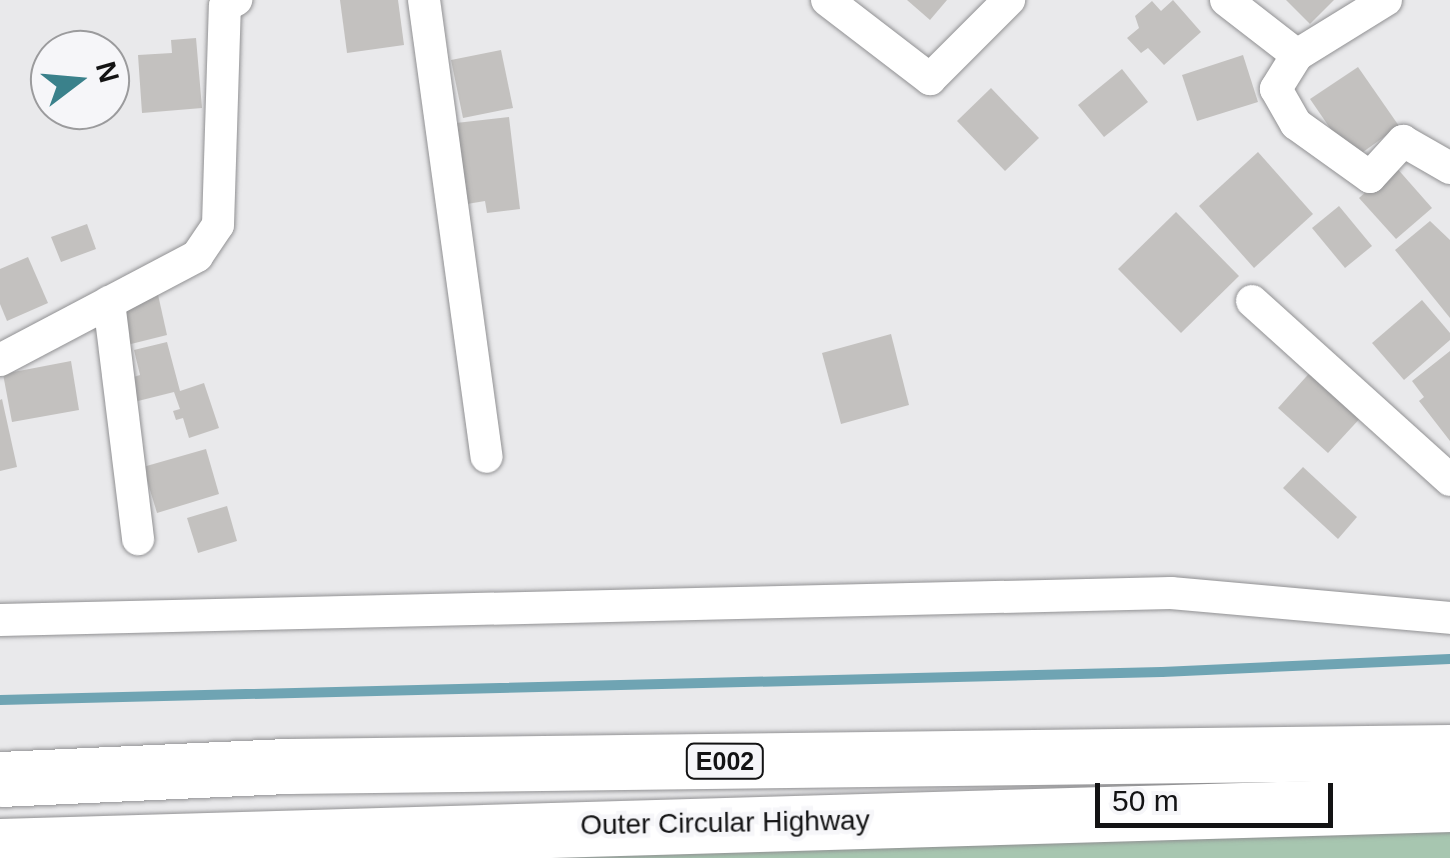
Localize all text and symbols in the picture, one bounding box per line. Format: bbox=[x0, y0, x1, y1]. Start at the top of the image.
north arrow bbox=[30, 30, 130, 130]
text: N bbox=[90, 58, 125, 86]
road number: E002 bbox=[685, 741, 765, 781]
scale bar bbox=[1100, 763, 1338, 825]
text: 50 m bbox=[1112, 784, 1179, 817]
street label: Outer Circular Highway bbox=[580, 804, 870, 842]

